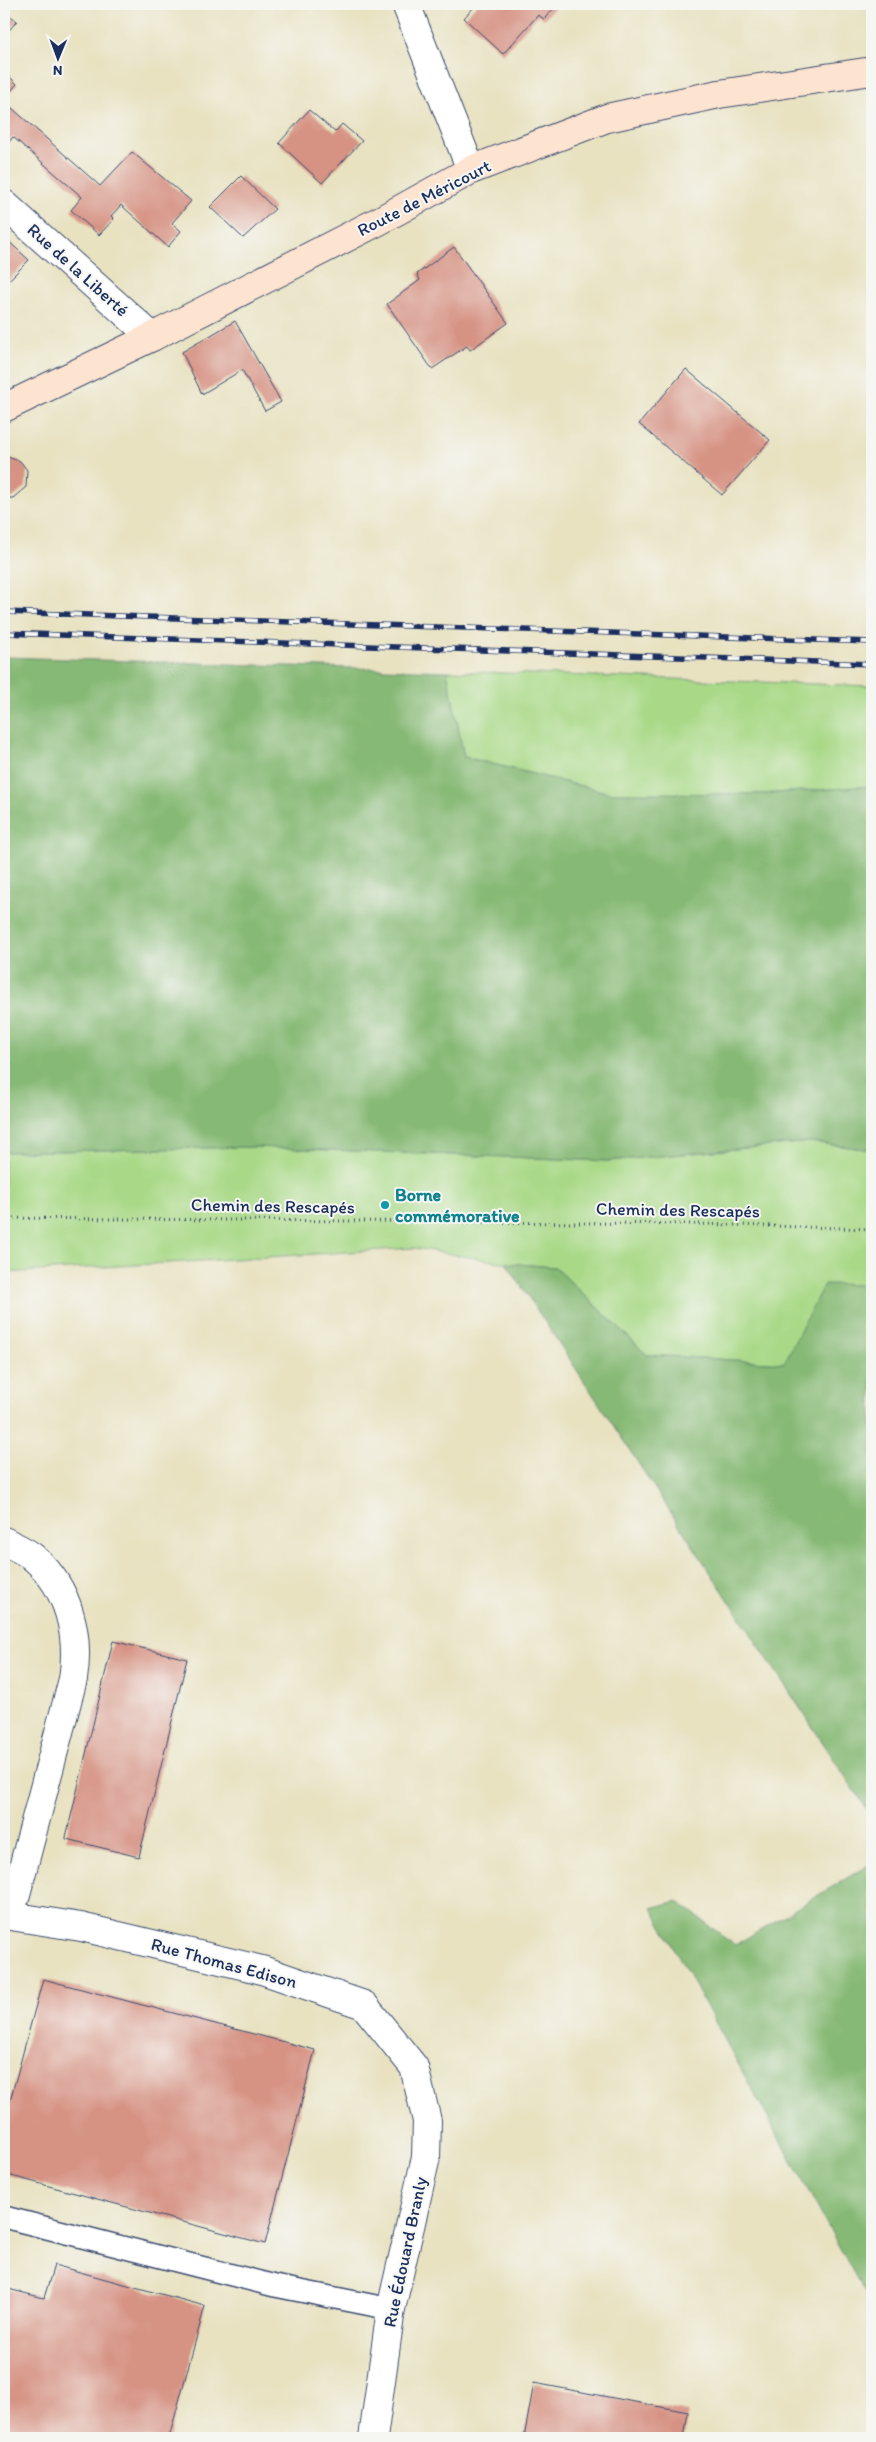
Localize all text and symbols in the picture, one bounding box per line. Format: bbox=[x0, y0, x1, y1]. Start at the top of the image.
north arrow bbox=[32, 32, 82, 82]
text: N bbox=[53, 62, 63, 79]
street label: Route de Méricourt bbox=[353, 155, 495, 241]
street label: Rue de la Liberté bbox=[23, 219, 133, 321]
place label: Borne commémorative bbox=[395, 1184, 520, 1227]
street label: Chemin des Rescapés bbox=[191, 1194, 355, 1218]
street label: Chemin des Rescapés bbox=[596, 1198, 760, 1222]
marker: Borne commémorative bbox=[379, 1199, 391, 1211]
street label: Rue Thomas Edison bbox=[149, 1933, 299, 1993]
street label: Rue Édouard Branly bbox=[378, 2174, 432, 2329]

